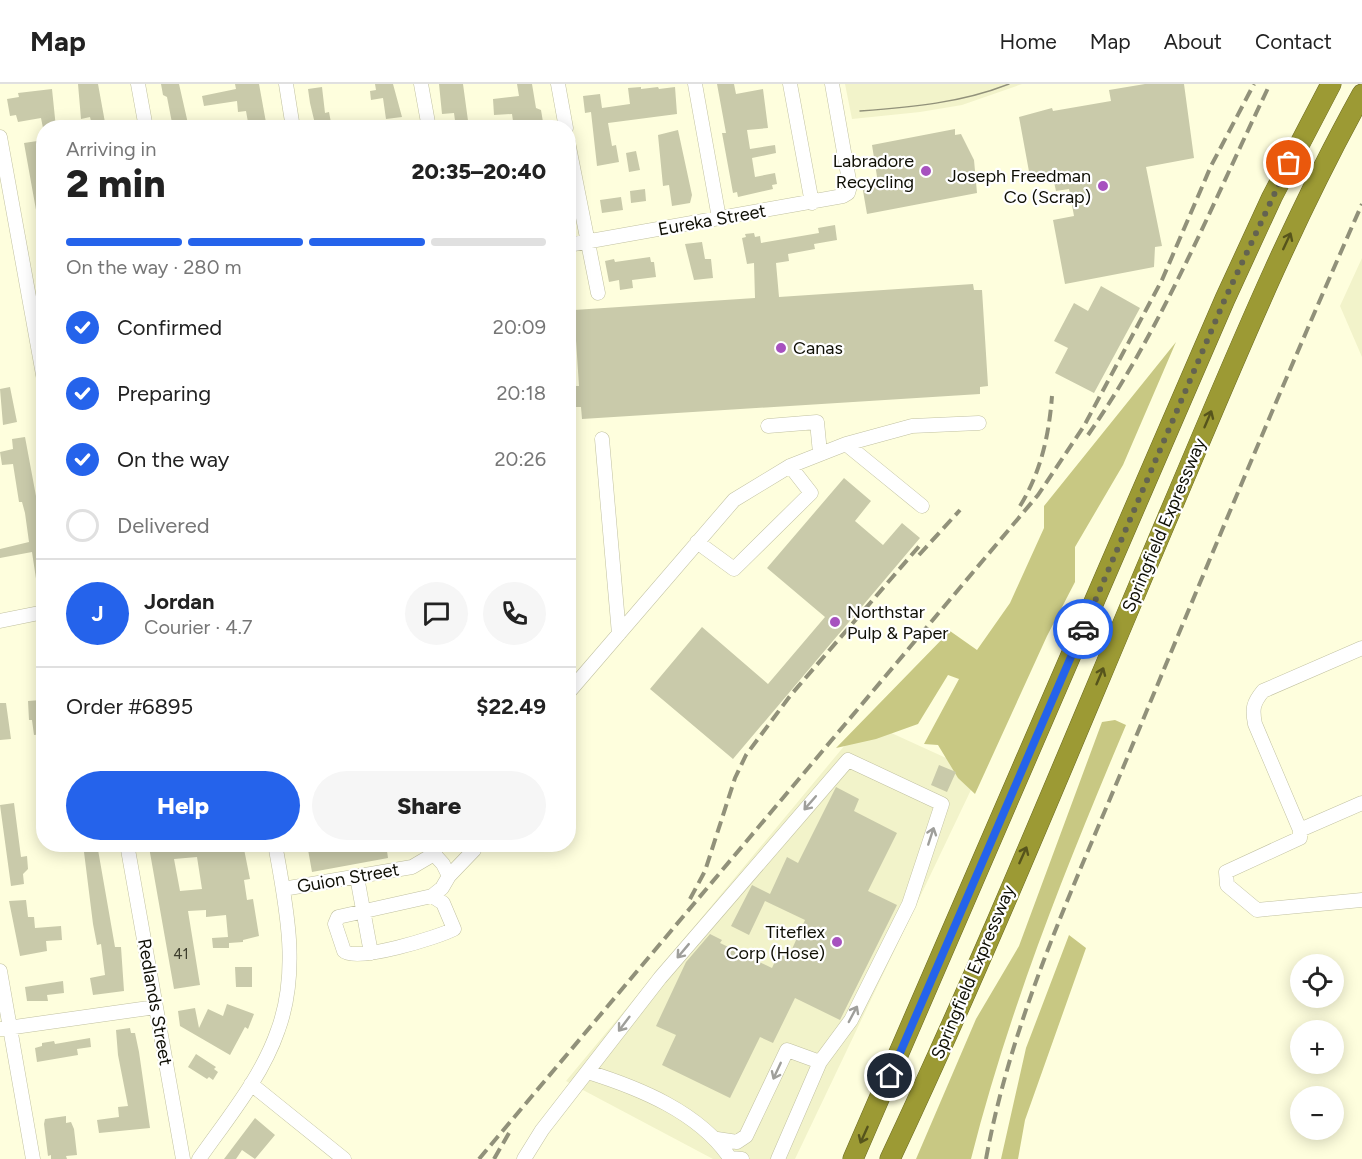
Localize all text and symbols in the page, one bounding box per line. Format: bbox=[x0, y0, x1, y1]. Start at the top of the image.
text: Map bbox=[30, 24, 86, 58]
text: Home bbox=[1000, 29, 1057, 54]
text: Map bbox=[1090, 29, 1131, 54]
text: About bbox=[1164, 29, 1222, 54]
text: Contact bbox=[1255, 29, 1332, 54]
text: Arriving in bbox=[66, 137, 156, 161]
pin bbox=[1263, 137, 1314, 188]
icon: bag bbox=[1272, 146, 1305, 179]
place label: Labradore Recycling bbox=[833, 150, 914, 193]
text: 20:35–20:40 bbox=[411, 158, 546, 185]
text: 2 min bbox=[66, 160, 166, 207]
marker: Labradore Recycling bbox=[919, 164, 933, 178]
place label: Joseph Freedman Co (Scrap) bbox=[948, 165, 1091, 208]
marker: Joseph Freedman Co (Scrap) bbox=[1096, 179, 1110, 193]
street label: Eureka Street bbox=[656, 200, 768, 240]
one-way arrow bbox=[1282, 232, 1293, 250]
text: On the way · 280 m bbox=[66, 255, 241, 279]
icon: check bbox=[66, 311, 99, 344]
text: Confirmed bbox=[117, 314, 222, 341]
text: 20:09 bbox=[493, 315, 546, 339]
place label: Canas bbox=[793, 337, 843, 359]
marker: Canas bbox=[774, 341, 788, 355]
icon: check bbox=[66, 377, 99, 410]
text: Preparing bbox=[117, 380, 211, 407]
text: 20:18 bbox=[496, 381, 546, 405]
one-way arrow bbox=[1203, 410, 1214, 429]
street label: Springfield Expressway bbox=[1117, 434, 1211, 615]
icon: check bbox=[66, 443, 99, 476]
text: On the way bbox=[117, 446, 229, 473]
text: 20:26 bbox=[494, 447, 546, 471]
text: Delivered bbox=[117, 512, 210, 539]
button: chat bbox=[405, 582, 468, 645]
button: phone bbox=[483, 582, 546, 645]
text: Jordan bbox=[144, 588, 215, 615]
courier bbox=[1053, 599, 1113, 659]
text: J bbox=[91, 600, 104, 627]
place label: Northstar Pulp & Paper bbox=[847, 601, 948, 644]
icon: car bbox=[1067, 613, 1100, 646]
text: Courier · 4.7 bbox=[144, 615, 253, 639]
marker: Northstar Pulp & Paper bbox=[828, 615, 842, 629]
one-way arrow bbox=[1095, 667, 1106, 685]
text: Order #6895 bbox=[66, 693, 193, 720]
text: $22.49 bbox=[476, 693, 546, 720]
button: Help bbox=[66, 771, 300, 840]
button: Share bbox=[312, 771, 546, 840]
one-way arrow bbox=[803, 795, 817, 810]
one-way arrow bbox=[926, 827, 937, 846]
one-way arrow bbox=[1018, 847, 1030, 865]
street label: Guion Street bbox=[295, 858, 401, 898]
street label: Springfield Expressway bbox=[926, 881, 1020, 1062]
place label: Titeflex Corp (Hose) bbox=[726, 921, 825, 964]
marker: Titeflex Corp (Hose) bbox=[830, 935, 844, 949]
street label: Redlands Street bbox=[133, 937, 177, 1067]
one-way arrow bbox=[676, 943, 690, 958]
house number: 41 bbox=[173, 945, 189, 963]
map controls bbox=[1290, 954, 1344, 1140]
button: locate bbox=[1290, 954, 1344, 1008]
one-way arrow bbox=[848, 1006, 859, 1024]
one-way arrow bbox=[618, 1016, 631, 1032]
button: + bbox=[1290, 1020, 1344, 1074]
pin bbox=[864, 1050, 915, 1101]
icon: home bbox=[873, 1059, 906, 1092]
one-way arrow bbox=[771, 1062, 783, 1080]
button: − bbox=[1290, 1086, 1344, 1140]
one-way arrow bbox=[858, 1126, 869, 1144]

